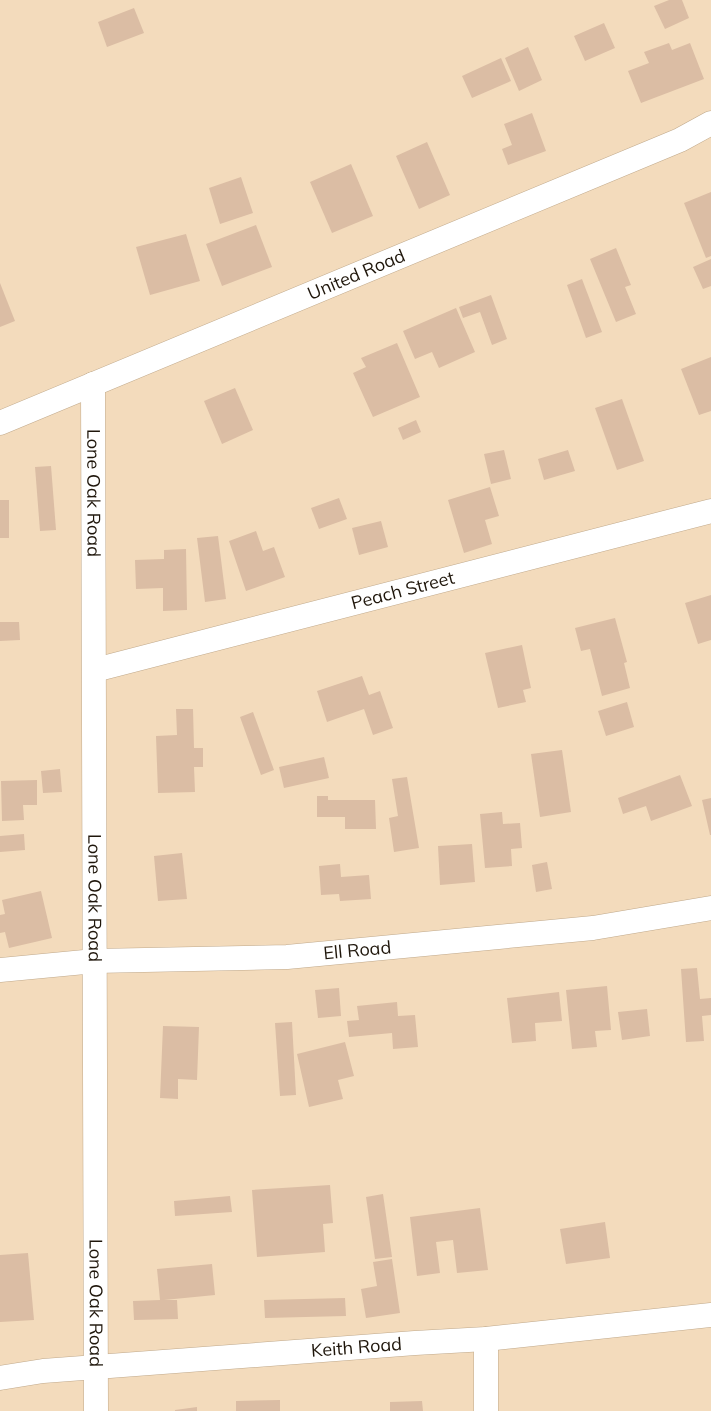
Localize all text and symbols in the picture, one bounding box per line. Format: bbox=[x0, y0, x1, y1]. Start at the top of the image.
street label: United Road bbox=[304, 244, 408, 305]
street label: Lone Oak Road bbox=[82, 429, 106, 557]
street label: Peach Street bbox=[349, 566, 457, 614]
street label: Lone Oak Road bbox=[83, 834, 107, 962]
street label: Ell Road bbox=[322, 935, 392, 965]
street label: Lone Oak Road bbox=[84, 1239, 108, 1367]
street label: Keith Road bbox=[310, 1332, 403, 1362]

